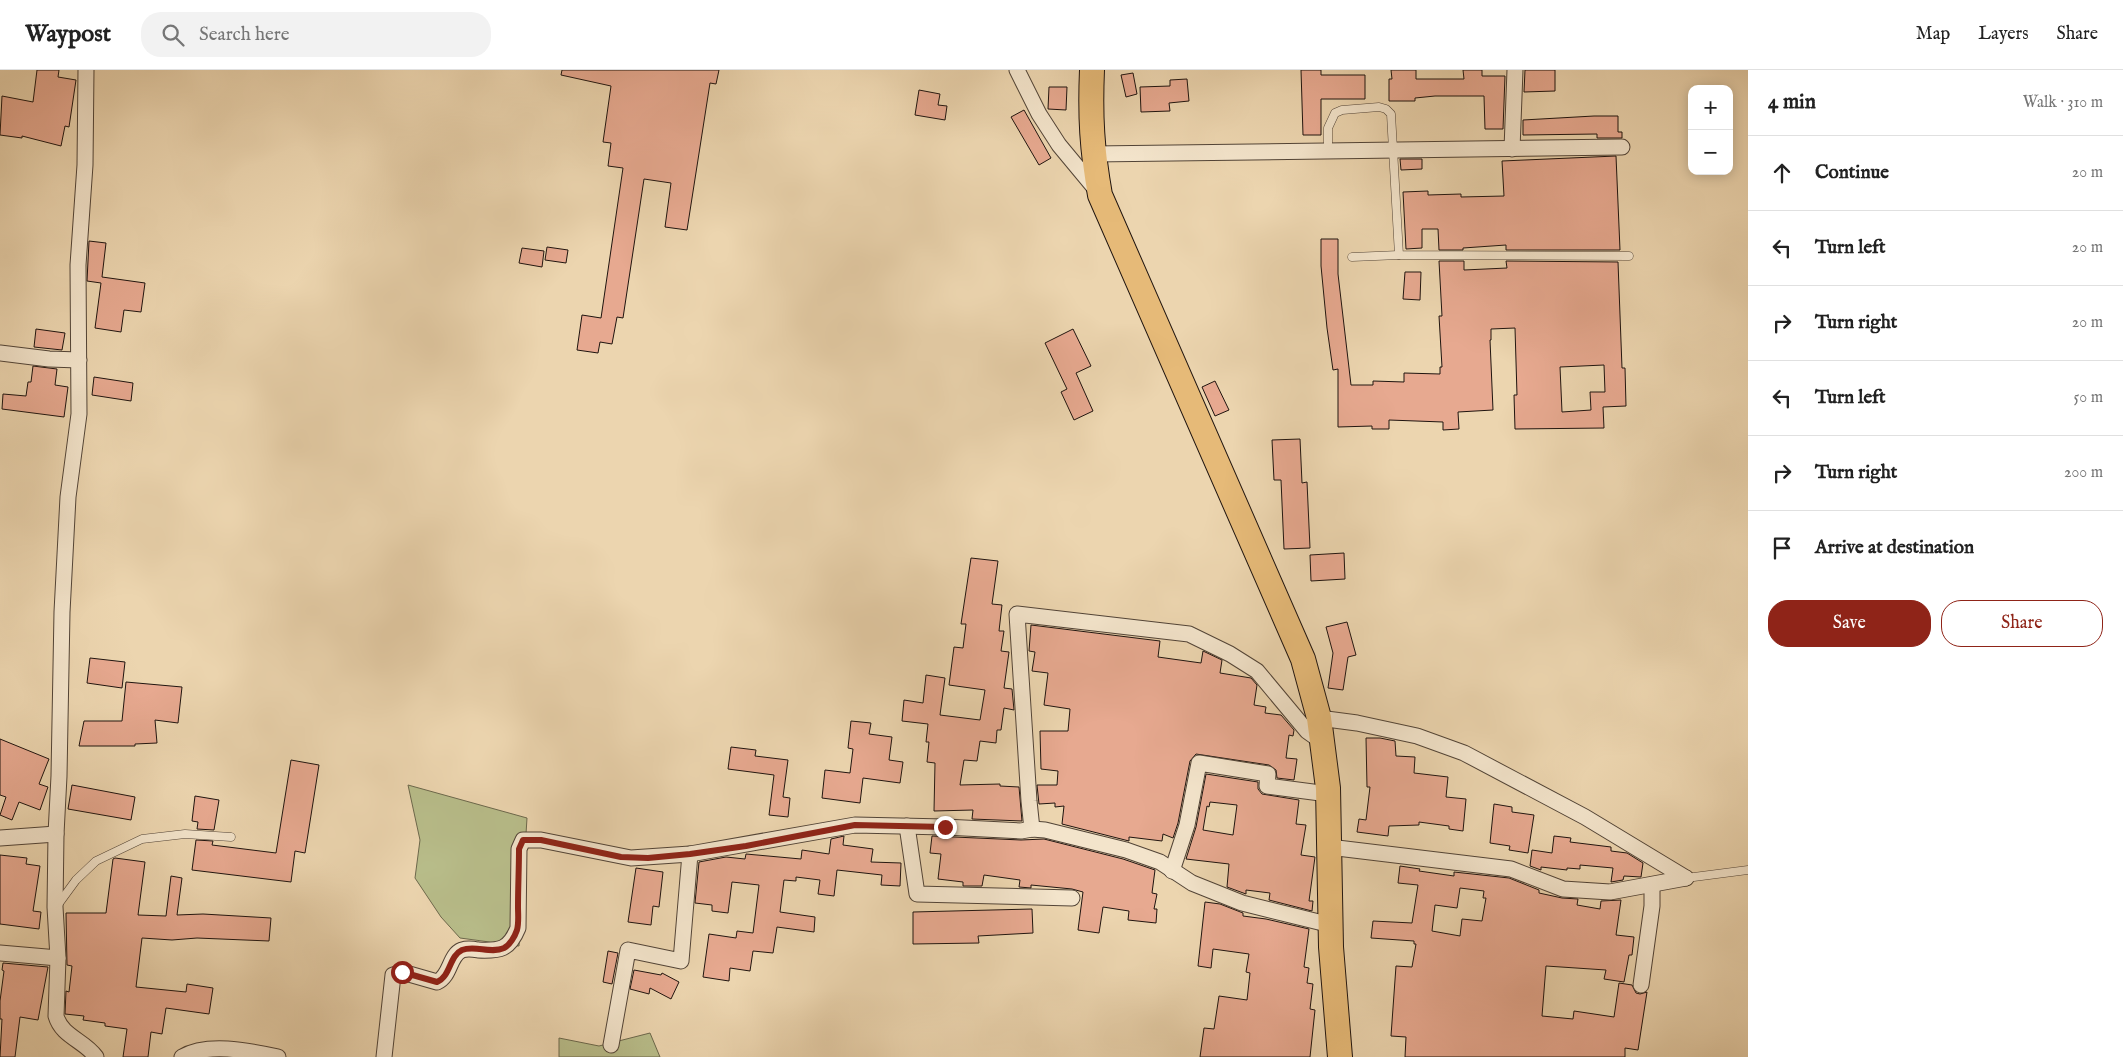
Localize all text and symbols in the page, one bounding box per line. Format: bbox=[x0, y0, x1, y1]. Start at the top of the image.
search box bbox=[141, 12, 491, 57]
text: Waypost bbox=[25, 19, 111, 50]
icon: search bbox=[159, 21, 187, 49]
text: Search here bbox=[199, 23, 290, 47]
text: Map bbox=[1916, 23, 1950, 46]
text: Layers bbox=[1978, 23, 2029, 46]
text: Share bbox=[2057, 23, 2098, 46]
map controls bbox=[1688, 85, 1733, 175]
button: + bbox=[1688, 85, 1733, 130]
text: 4 min bbox=[1768, 89, 1816, 116]
text: Walk · 310 m bbox=[2023, 93, 2103, 113]
button: − bbox=[1688, 130, 1733, 175]
icon: ahead bbox=[1768, 159, 1796, 187]
text: Continue bbox=[1815, 161, 1889, 185]
text: 20 m bbox=[2072, 163, 2103, 183]
icon: left bbox=[1768, 234, 1796, 262]
text: Turn left bbox=[1815, 236, 1886, 260]
text: 20 m bbox=[2072, 238, 2103, 258]
icon: right bbox=[1768, 309, 1796, 337]
text: Turn right bbox=[1815, 311, 1897, 335]
text: 20 m bbox=[2072, 313, 2103, 333]
icon: left bbox=[1768, 384, 1796, 412]
text: Turn left bbox=[1815, 386, 1886, 410]
text: 50 m bbox=[2074, 388, 2103, 408]
icon: right bbox=[1768, 459, 1796, 487]
text: Turn right bbox=[1815, 461, 1897, 485]
text: 200 m bbox=[2064, 463, 2103, 483]
icon: arrive bbox=[1768, 534, 1796, 562]
text: Arrive at destination bbox=[1815, 536, 1974, 560]
button: Save bbox=[1768, 600, 1931, 647]
button: Share bbox=[1941, 600, 2103, 647]
route end bbox=[934, 816, 957, 839]
route start bbox=[391, 961, 414, 984]

